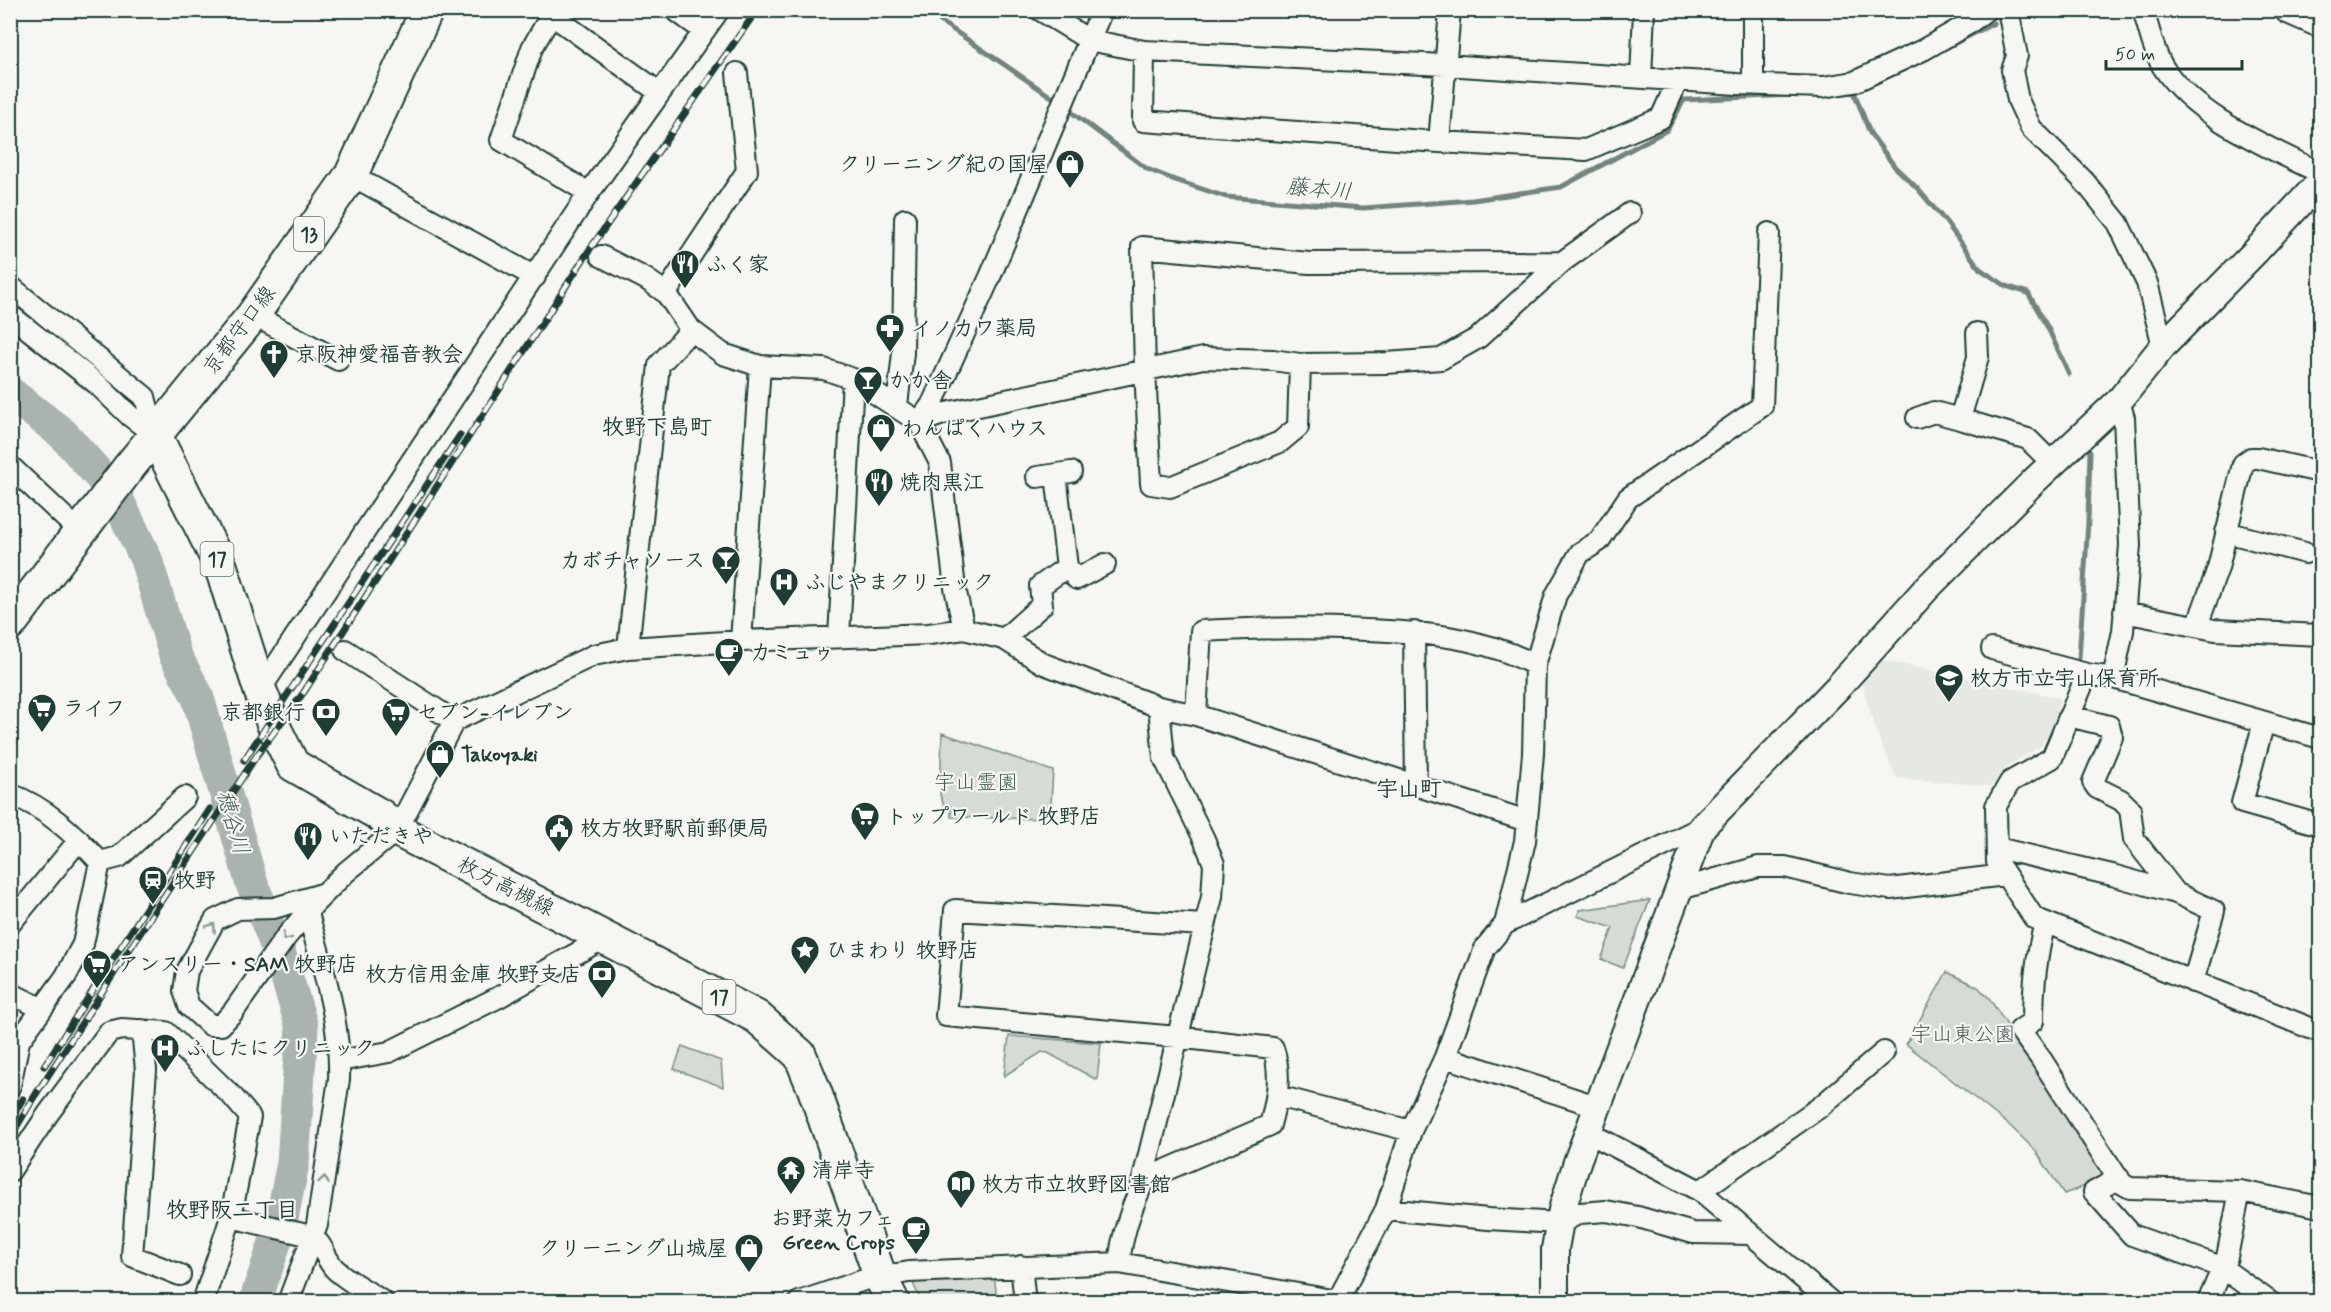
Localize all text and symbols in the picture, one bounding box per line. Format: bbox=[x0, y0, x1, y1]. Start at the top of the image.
scale bar bbox=[2106, 33, 2242, 71]
text: 50 m bbox=[2115, 43, 2155, 67]
shop icon: クリーニング紀の国屋 bbox=[1054, 148, 1086, 190]
place label: クリーニング紀の国屋 bbox=[839, 151, 1049, 179]
water label: 藤本川 bbox=[1285, 173, 1353, 207]
road number: 13 bbox=[294, 217, 324, 251]
restaurant icon: ふく家 bbox=[669, 248, 701, 290]
place label: ふく家 bbox=[706, 251, 769, 279]
street label: 京都守口線 bbox=[197, 280, 283, 381]
pharmacy icon: イノカワ薬局 bbox=[874, 312, 906, 354]
place label: イノカワ薬局 bbox=[911, 315, 1037, 343]
church icon: 京阪神愛福音教会 bbox=[258, 338, 290, 380]
place label: 京阪神愛福音教会 bbox=[295, 341, 463, 369]
bar icon: かか舎 bbox=[852, 364, 884, 406]
place label: かか舎 bbox=[889, 367, 952, 395]
shop icon: わんぱくハウス bbox=[865, 412, 897, 454]
district label: 牧野下島町 bbox=[602, 414, 712, 442]
place label: わんぱくハウス bbox=[902, 415, 1048, 443]
restaurant icon: 焼肉黒江 bbox=[863, 466, 895, 508]
place label: 焼肉黒江 bbox=[900, 469, 984, 497]
road number: 17 bbox=[200, 542, 234, 576]
bar icon: カボチャソース bbox=[710, 544, 742, 586]
place label: カボチャソース bbox=[560, 547, 705, 575]
hospital icon: ふじやまクリニック bbox=[768, 566, 800, 608]
place label: ふじやまクリニック bbox=[805, 569, 994, 597]
cafe icon: カミュゥ bbox=[713, 636, 745, 678]
place label: カミュゥ bbox=[750, 639, 834, 667]
school or university icon: 枚方市立宇山保育所 bbox=[1933, 662, 1965, 704]
place label: 枚方市立宇山保育所 bbox=[1970, 665, 2159, 693]
supermarket icon: ライフ bbox=[26, 692, 58, 734]
place label: ライフ bbox=[63, 695, 126, 723]
bank icon: 京都銀行 bbox=[310, 696, 342, 738]
supermarket icon: セブン-イレブン bbox=[380, 696, 412, 738]
place label: 京都銀行 bbox=[221, 699, 305, 727]
place label: セブン-イレブン bbox=[417, 699, 573, 727]
shop icon: Takoyaki bbox=[424, 738, 456, 780]
place label: Takoyaki bbox=[461, 741, 538, 769]
park label: 宇山霊園 bbox=[934, 769, 1018, 797]
district label: 宇山町 bbox=[1376, 776, 1442, 804]
water label: 穂谷川 bbox=[210, 787, 255, 858]
supermarket icon: トップワールド 牧野店 bbox=[849, 800, 881, 842]
place label: トップワールド 牧野店 bbox=[886, 803, 1101, 831]
public building icon: 枚方牧野駅前郵便局 bbox=[543, 812, 575, 854]
place label: 枚方牧野駅前郵便局 bbox=[580, 815, 769, 843]
restaurant icon: いただきや bbox=[292, 820, 324, 862]
place label: いただきや bbox=[329, 823, 434, 851]
street label: 枚方高槻線 bbox=[452, 851, 559, 923]
station icon: 牧野 bbox=[137, 864, 169, 906]
place label: 牧野 bbox=[174, 867, 216, 895]
one-way arrow bbox=[205, 922, 216, 933]
one-way arrow bbox=[283, 931, 294, 942]
place icon: ひまわり 牧野店 bbox=[789, 934, 821, 976]
place label: ひまわり 牧野店 bbox=[826, 937, 979, 965]
supermarket icon: アンスリー・SAM 牧野店 bbox=[81, 948, 113, 990]
place label: アンスリー・SAM 牧野店 bbox=[118, 951, 358, 979]
bank icon: 枚方信用金庫 牧野支店 bbox=[586, 958, 618, 1000]
place label: 枚方信用金庫 牧野支店 bbox=[365, 961, 581, 989]
road number: 17 bbox=[702, 980, 736, 1014]
park label: 宇山東公園 bbox=[1911, 1021, 2016, 1049]
hospital icon: ふしたにクリニック bbox=[149, 1032, 181, 1074]
place label: ふしたにクリニック bbox=[186, 1035, 375, 1063]
temple icon: 清岸寺 bbox=[775, 1154, 807, 1196]
place label: 清岸寺 bbox=[812, 1157, 875, 1185]
library icon: 枚方市立牧野図書館 bbox=[945, 1168, 977, 1210]
place label: 枚方市立牧野図書館 bbox=[982, 1171, 1171, 1199]
one-way arrow bbox=[318, 1175, 330, 1184]
district label: 牧野阪二丁目 bbox=[166, 1197, 298, 1225]
place label: お野菜カフェ Green Crops bbox=[771, 1205, 896, 1257]
cafe icon: お野菜カフェ Green Crops bbox=[900, 1214, 932, 1256]
shop icon: クリーニング山城屋 bbox=[733, 1232, 765, 1274]
place label: クリーニング山城屋 bbox=[539, 1235, 728, 1263]

